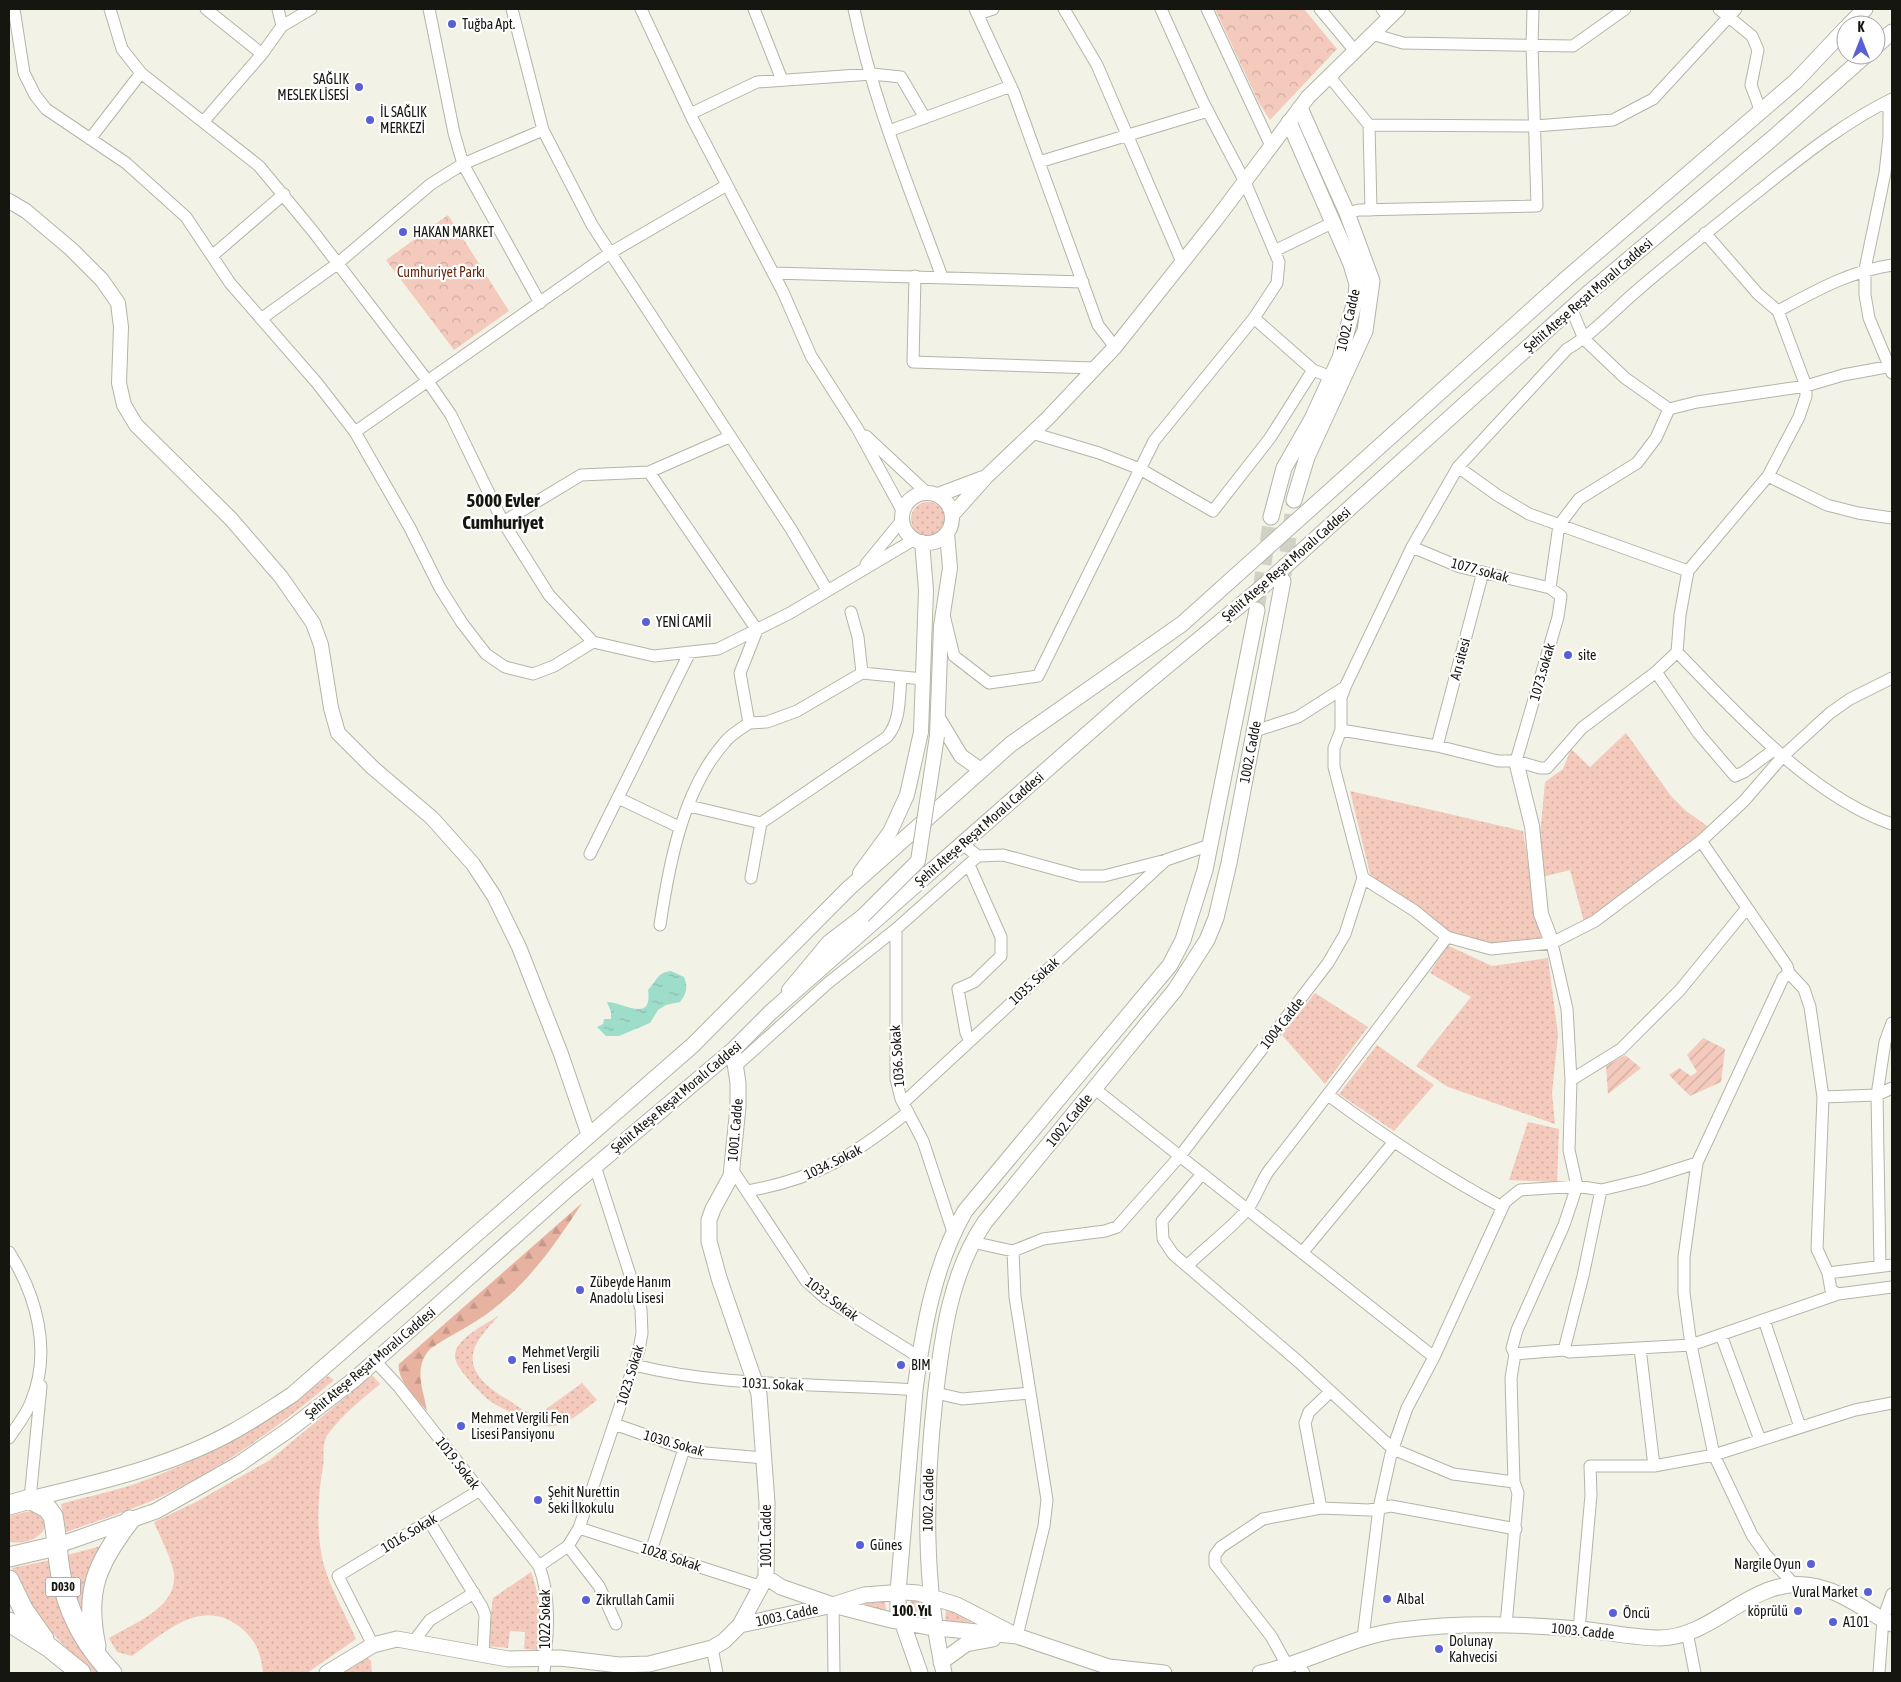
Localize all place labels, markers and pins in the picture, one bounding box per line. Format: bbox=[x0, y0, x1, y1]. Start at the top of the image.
place label: Tuğba Apt. bbox=[462, 16, 515, 32]
marker: Tuğba Apt. bbox=[446, 18, 458, 30]
place label: SAĞLIK MESLEK LİSESİ bbox=[277, 70, 349, 103]
marker: SAĞLIK MESLEK LİSESİ bbox=[353, 81, 365, 93]
place label: İL SAĞLIK MERKEZİ bbox=[380, 103, 427, 136]
marker: İL SAĞLIK MERKEZİ bbox=[364, 114, 376, 126]
place label: HAKAN MARKET bbox=[413, 224, 494, 240]
marker: HAKAN MARKET bbox=[397, 226, 409, 238]
place label: YENİ CAMİİ bbox=[656, 614, 712, 630]
marker: YENİ CAMİİ bbox=[640, 616, 652, 628]
place label: site bbox=[1578, 647, 1596, 663]
marker: site bbox=[1562, 649, 1574, 661]
place label: Zübeyde Hanım Anadolu Lisesi bbox=[590, 1274, 671, 1306]
marker: Zübeyde Hanım Anadolu Lisesi bbox=[574, 1284, 586, 1296]
place label: Mehmet Vergili Fen Lisesi bbox=[522, 1344, 600, 1376]
marker: Mehmet Vergili Fen Lisesi bbox=[506, 1354, 518, 1366]
place label: BIM bbox=[911, 1357, 931, 1373]
marker: BIM bbox=[895, 1359, 907, 1371]
place label: Mehmet Vergili Fen Lisesi Pansiyonu bbox=[471, 1410, 569, 1442]
marker: Mehmet Vergili Fen Lisesi Pansiyonu bbox=[455, 1420, 467, 1432]
place label: Şehit Nurettin Seki İlkokulu bbox=[548, 1484, 620, 1516]
marker: Şehit Nurettin Seki İlkokulu bbox=[532, 1494, 544, 1506]
place label: Günes bbox=[870, 1537, 902, 1553]
marker: Günes bbox=[854, 1539, 866, 1551]
place label: Nargile Oyun bbox=[1734, 1556, 1801, 1572]
marker: Nargile Oyun bbox=[1805, 1558, 1817, 1570]
place label: Vural Market bbox=[1792, 1584, 1858, 1600]
marker: Vural Market bbox=[1862, 1586, 1874, 1598]
place label: Albal bbox=[1397, 1591, 1425, 1607]
place label: Zikrullah Camii bbox=[596, 1592, 675, 1608]
marker: Albal bbox=[1381, 1593, 1393, 1605]
marker: Zikrullah Camii bbox=[580, 1594, 592, 1606]
place label: köprülü bbox=[1748, 1603, 1788, 1619]
place label: Öncü bbox=[1623, 1605, 1650, 1621]
marker: köprülü bbox=[1792, 1605, 1804, 1617]
marker: Öncü bbox=[1607, 1607, 1619, 1619]
place label: A101 bbox=[1843, 1614, 1870, 1630]
marker: A101 bbox=[1827, 1616, 1839, 1628]
place label: Dolunay Kahvecisi bbox=[1449, 1633, 1497, 1665]
marker: Dolunay Kahvecisi bbox=[1433, 1643, 1445, 1655]

